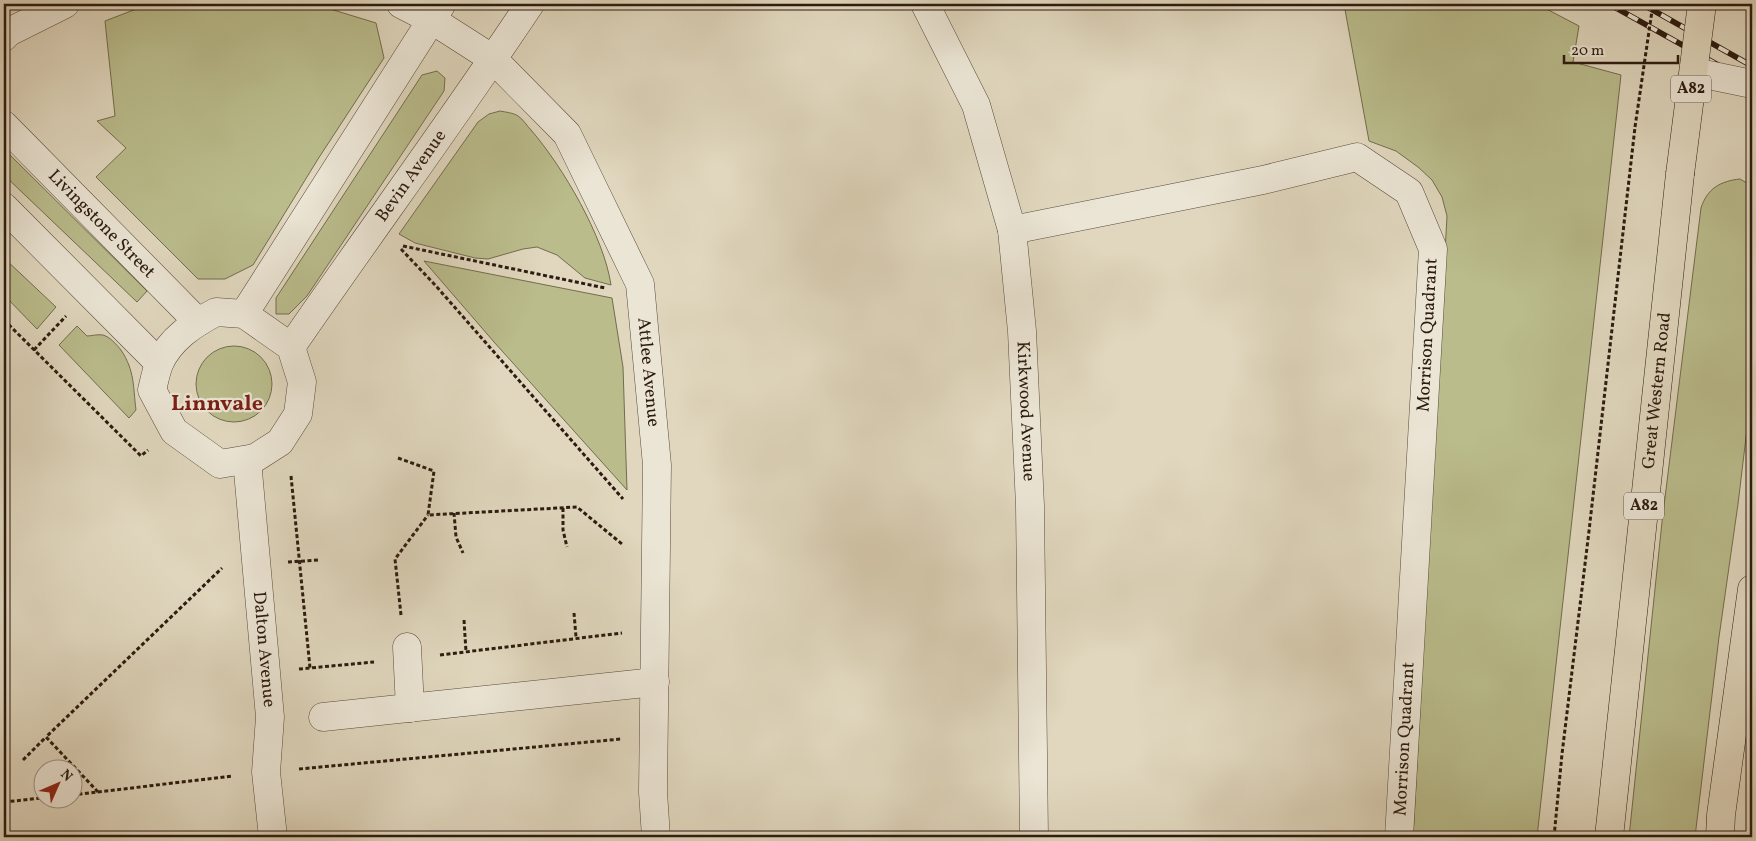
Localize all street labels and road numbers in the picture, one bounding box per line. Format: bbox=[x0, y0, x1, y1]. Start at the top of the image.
road number: A82 bbox=[1671, 76, 1711, 102]
street label: Bevin Avenue bbox=[370, 125, 452, 227]
street label: Livingstone Street bbox=[42, 164, 161, 284]
street label: Morrison Quadrant bbox=[1411, 257, 1445, 413]
street label: Great Western Road bbox=[1636, 311, 1678, 470]
street label: Attlee Avenue bbox=[631, 316, 666, 428]
street label: Kirkwood Avenue bbox=[1010, 340, 1041, 482]
road number: A82 bbox=[1624, 492, 1664, 520]
street label: Dalton Avenue bbox=[246, 590, 282, 708]
street label: Morrison Quadrant bbox=[1388, 661, 1422, 817]

